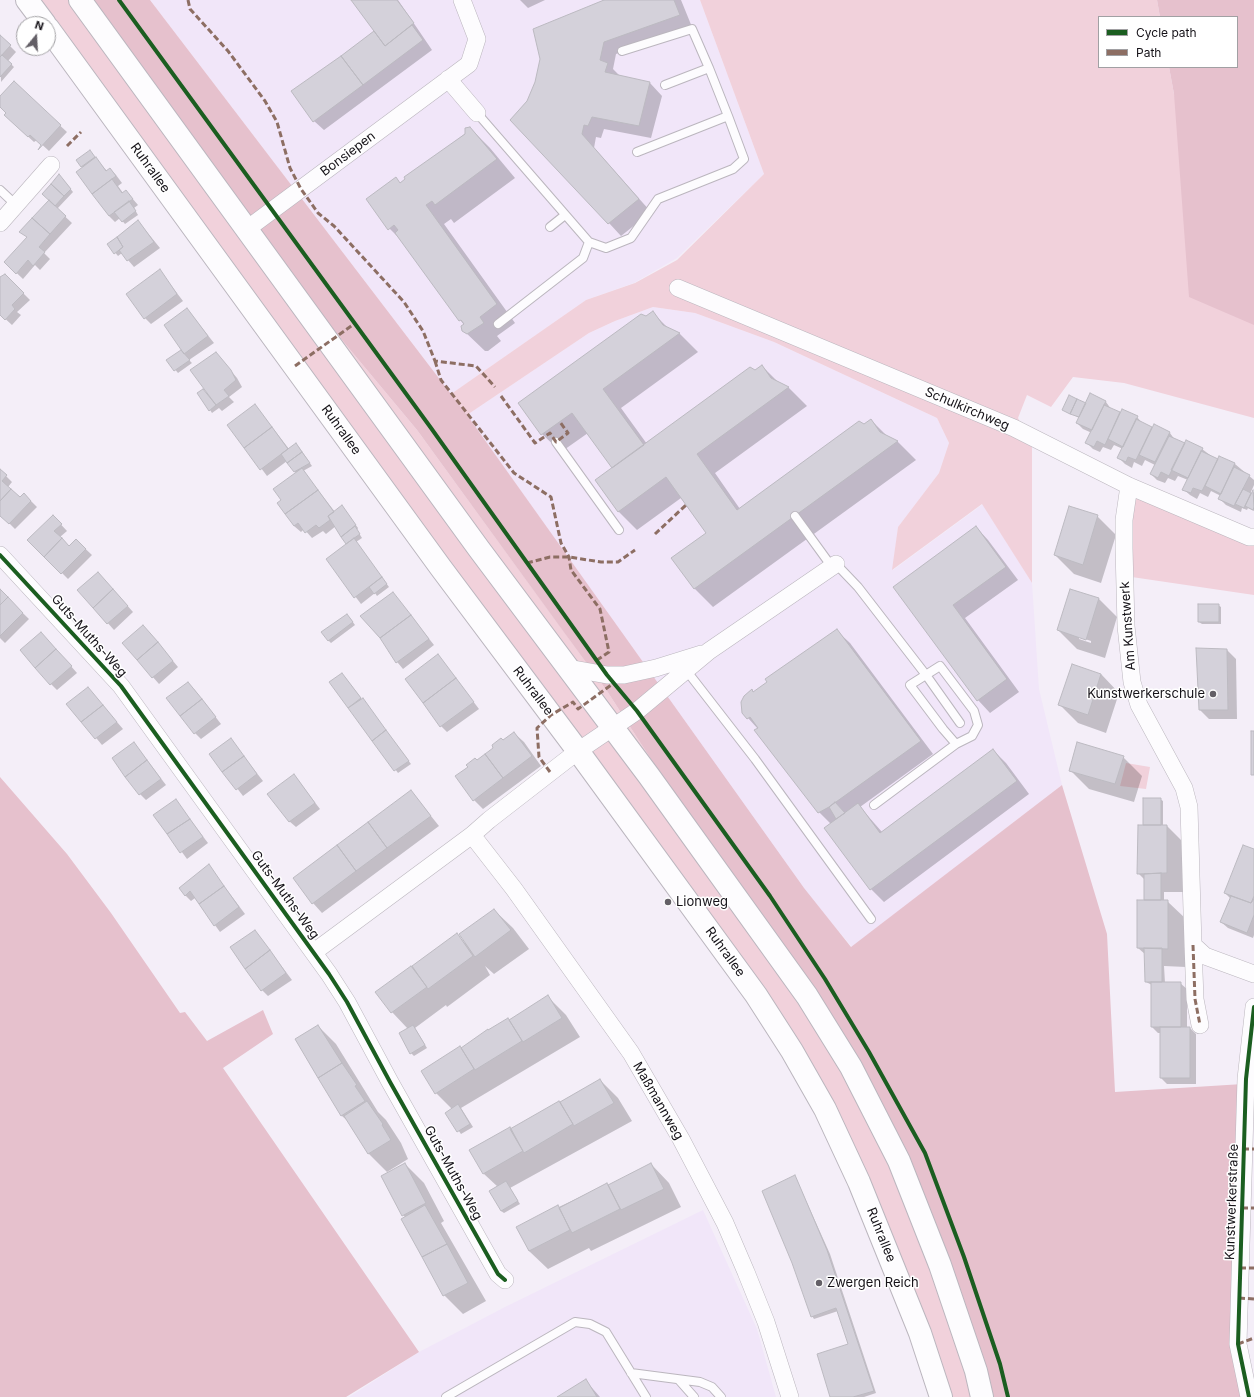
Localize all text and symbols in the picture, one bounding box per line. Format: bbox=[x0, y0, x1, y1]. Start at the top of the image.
north arrow bbox=[16, 16, 56, 56]
legend bbox=[1098, 16, 1238, 68]
text: N bbox=[33, 18, 46, 33]
text: Cycle path bbox=[1136, 25, 1197, 40]
text: Path bbox=[1136, 45, 1161, 60]
street label: Bonsiepen bbox=[317, 128, 379, 180]
street label: Ruhrallee bbox=[127, 140, 173, 196]
street label: Schulkirchweg bbox=[922, 384, 1012, 434]
street label: Ruhrallee bbox=[318, 402, 364, 458]
street label: Am Kunstwerk bbox=[1117, 581, 1139, 671]
street label: Guts-Muths-Weg bbox=[48, 592, 130, 680]
street label: Ruhrallee bbox=[510, 663, 556, 719]
place label: Kunstwerkerschule bbox=[1087, 686, 1205, 702]
marker: Kunstwerkerschule bbox=[1208, 689, 1218, 699]
street label: Guts-Muths-Weg bbox=[248, 848, 322, 942]
place label: Lionweg bbox=[676, 894, 728, 910]
marker: Lionweg bbox=[663, 897, 673, 907]
street label: Ruhrallee bbox=[702, 924, 748, 980]
street label: Maßmannweg bbox=[629, 1059, 687, 1143]
street label: Guts-Muths-Weg bbox=[421, 1123, 485, 1223]
street label: Kunstwerkerstraße bbox=[1222, 1144, 1242, 1260]
street label: Ruhrallee bbox=[863, 1205, 899, 1265]
place label: Zwergen Reich bbox=[827, 1275, 919, 1291]
marker: Zwergen Reich bbox=[814, 1278, 824, 1288]

